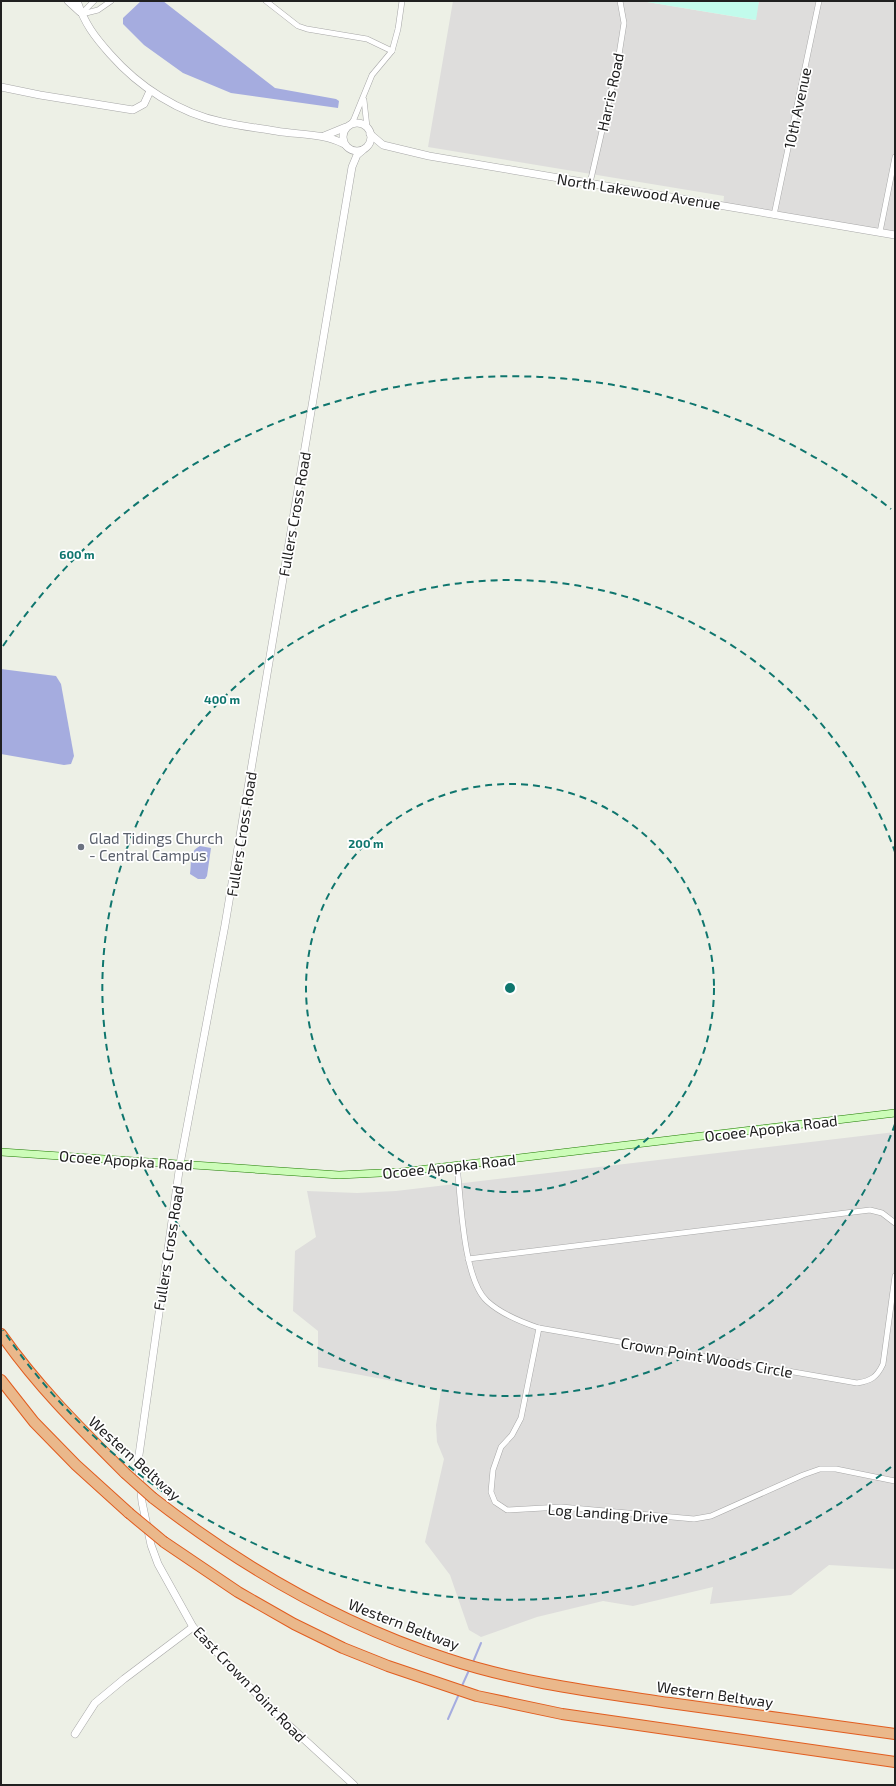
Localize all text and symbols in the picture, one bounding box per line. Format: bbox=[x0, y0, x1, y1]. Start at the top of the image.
street label: Harris Road bbox=[593, 51, 627, 133]
street label: 10th Avenue bbox=[780, 66, 814, 150]
street label: North Lakewood Avenue bbox=[556, 169, 722, 213]
street label: Fullers Cross Road bbox=[274, 450, 314, 578]
text: 600 m bbox=[59, 547, 95, 561]
text: 400 m bbox=[204, 692, 240, 706]
street label: Fullers Cross Road bbox=[222, 770, 260, 898]
place label: Glad Tidings Church - Central Campus bbox=[89, 829, 223, 864]
text: 200 m bbox=[348, 836, 384, 850]
marker: Glad Tidings Church - Central Campus bbox=[76, 842, 86, 852]
centre of rings bbox=[503, 981, 517, 995]
street label: Ocoee Apopka Road bbox=[703, 1111, 839, 1145]
street label: Ocoee Apopka Road bbox=[59, 1146, 193, 1174]
street label: Ocoee Apopka Road bbox=[381, 1150, 517, 1182]
street label: Fullers Cross Road bbox=[149, 1184, 187, 1312]
street label: Crown Point Woods Circle bbox=[620, 1333, 794, 1381]
street label: Western Beltway bbox=[85, 1412, 185, 1504]
street label: Log Landing Drive bbox=[547, 1500, 669, 1526]
street label: Western Beltway bbox=[346, 1595, 462, 1653]
street label: East Crown Point Road bbox=[190, 1622, 310, 1746]
street label: Western Beltway bbox=[656, 1677, 774, 1711]

